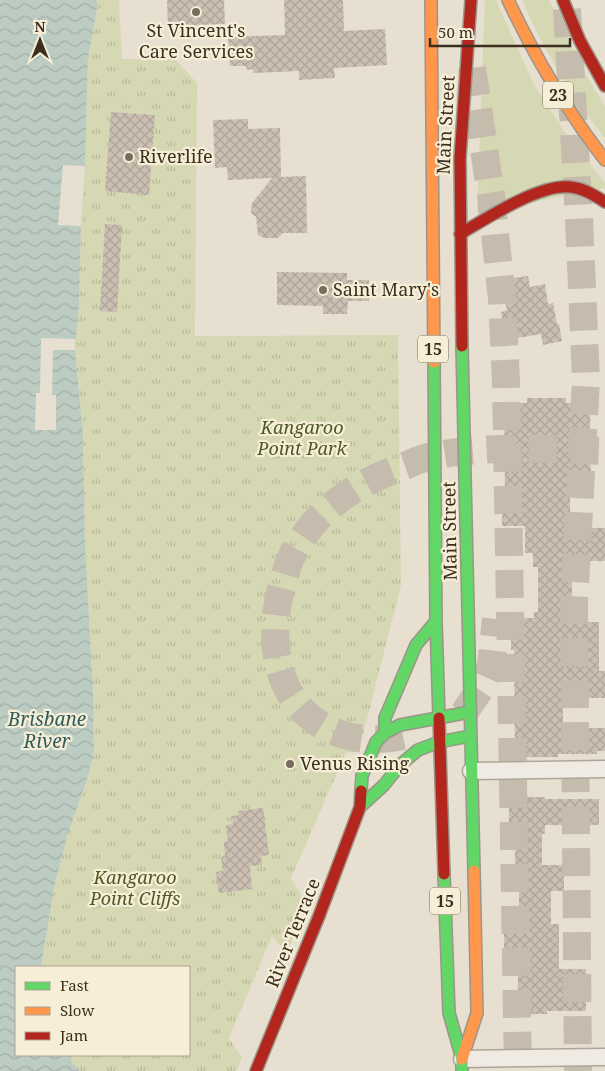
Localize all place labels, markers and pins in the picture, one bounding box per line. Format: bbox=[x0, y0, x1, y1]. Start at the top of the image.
marker: St Vincent's Care Services bbox=[190, 6, 202, 18]
place label: St Vincent's Care Services bbox=[139, 18, 253, 63]
place label: Riverlife bbox=[139, 144, 213, 168]
marker: Riverlife bbox=[123, 151, 135, 163]
place label: Saint Mary's bbox=[333, 277, 439, 301]
marker: Saint Mary's bbox=[317, 284, 329, 296]
place label: Venus Rising bbox=[300, 751, 410, 775]
marker: Venus Rising bbox=[284, 758, 296, 770]

